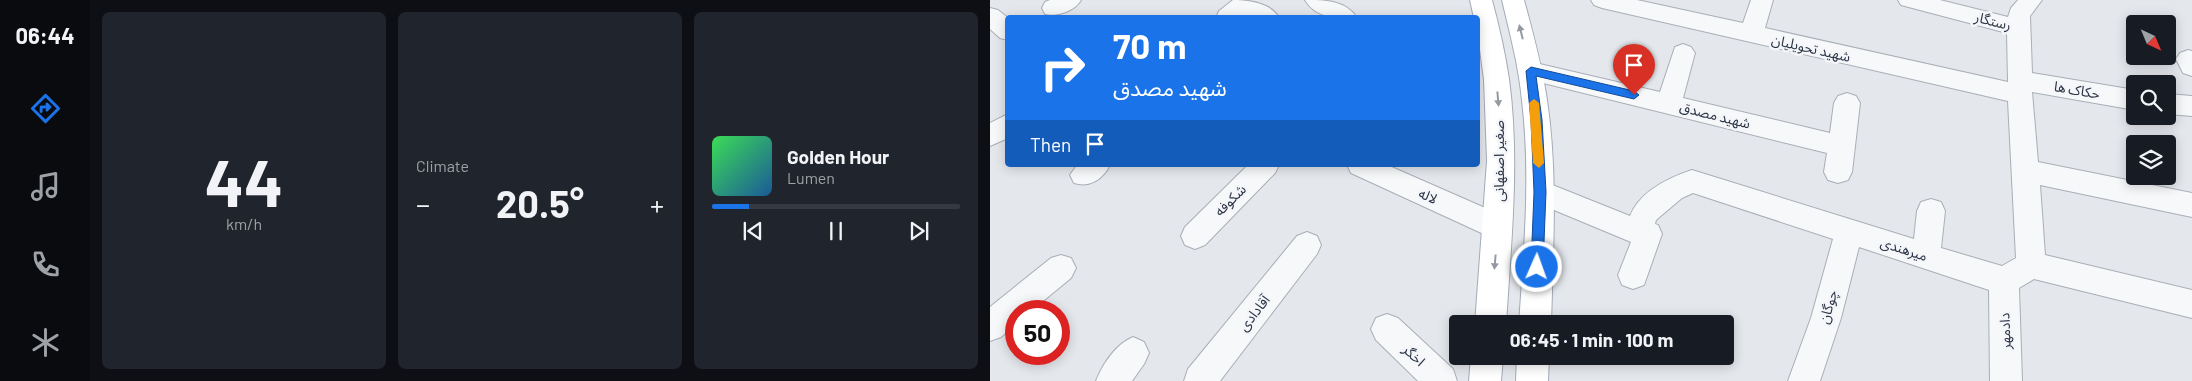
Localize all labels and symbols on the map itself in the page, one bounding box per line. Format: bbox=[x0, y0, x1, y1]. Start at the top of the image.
street label: رستگار bbox=[1972, 8, 2013, 34]
north arrow bbox=[2126, 15, 2176, 65]
one-way arrow bbox=[1517, 24, 1525, 39]
street label: شهید تحویلیان bbox=[1770, 30, 1852, 66]
pin bbox=[1613, 44, 1655, 95]
street label: حکاک ها bbox=[2053, 77, 2102, 102]
one-way arrow bbox=[1495, 92, 1503, 108]
street label: شهید مصدق bbox=[1678, 98, 1752, 133]
street label: صغیر اصفهانی bbox=[1490, 120, 1508, 202]
street label: شکوفه bbox=[1210, 180, 1250, 220]
street label: لاله bbox=[1416, 184, 1440, 207]
street label: میرهندی bbox=[1878, 233, 1930, 265]
position arrow bbox=[1510, 240, 1562, 292]
one-way arrow bbox=[1491, 254, 1499, 270]
street label: چوگان bbox=[1815, 288, 1842, 326]
street label: آقادادی bbox=[1234, 291, 1274, 335]
speed limit sign: 50 bbox=[1005, 300, 1070, 365]
street label: دادمهر bbox=[1995, 312, 2015, 351]
street label: اخگر bbox=[1398, 339, 1429, 370]

